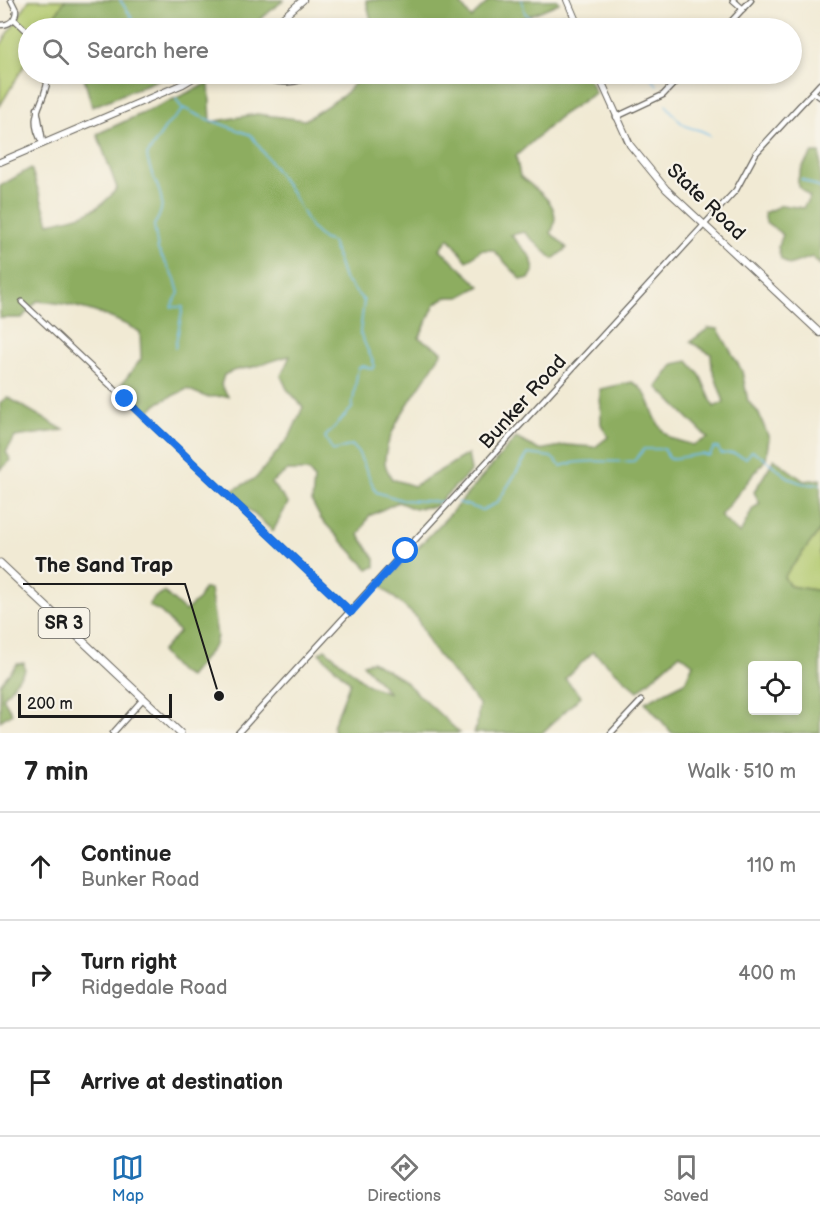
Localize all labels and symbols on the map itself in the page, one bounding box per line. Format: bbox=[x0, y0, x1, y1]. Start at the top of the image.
street label: State Road bbox=[662, 159, 750, 245]
street label: Bunker Road bbox=[474, 350, 572, 454]
route end bbox=[111, 385, 137, 411]
route start bbox=[392, 537, 418, 563]
callout: The Sand Trap bbox=[23, 545, 185, 584]
text: The Sand Trap bbox=[35, 553, 173, 578]
road number: SR 3 bbox=[38, 608, 90, 638]
scale bar bbox=[18, 691, 172, 718]

